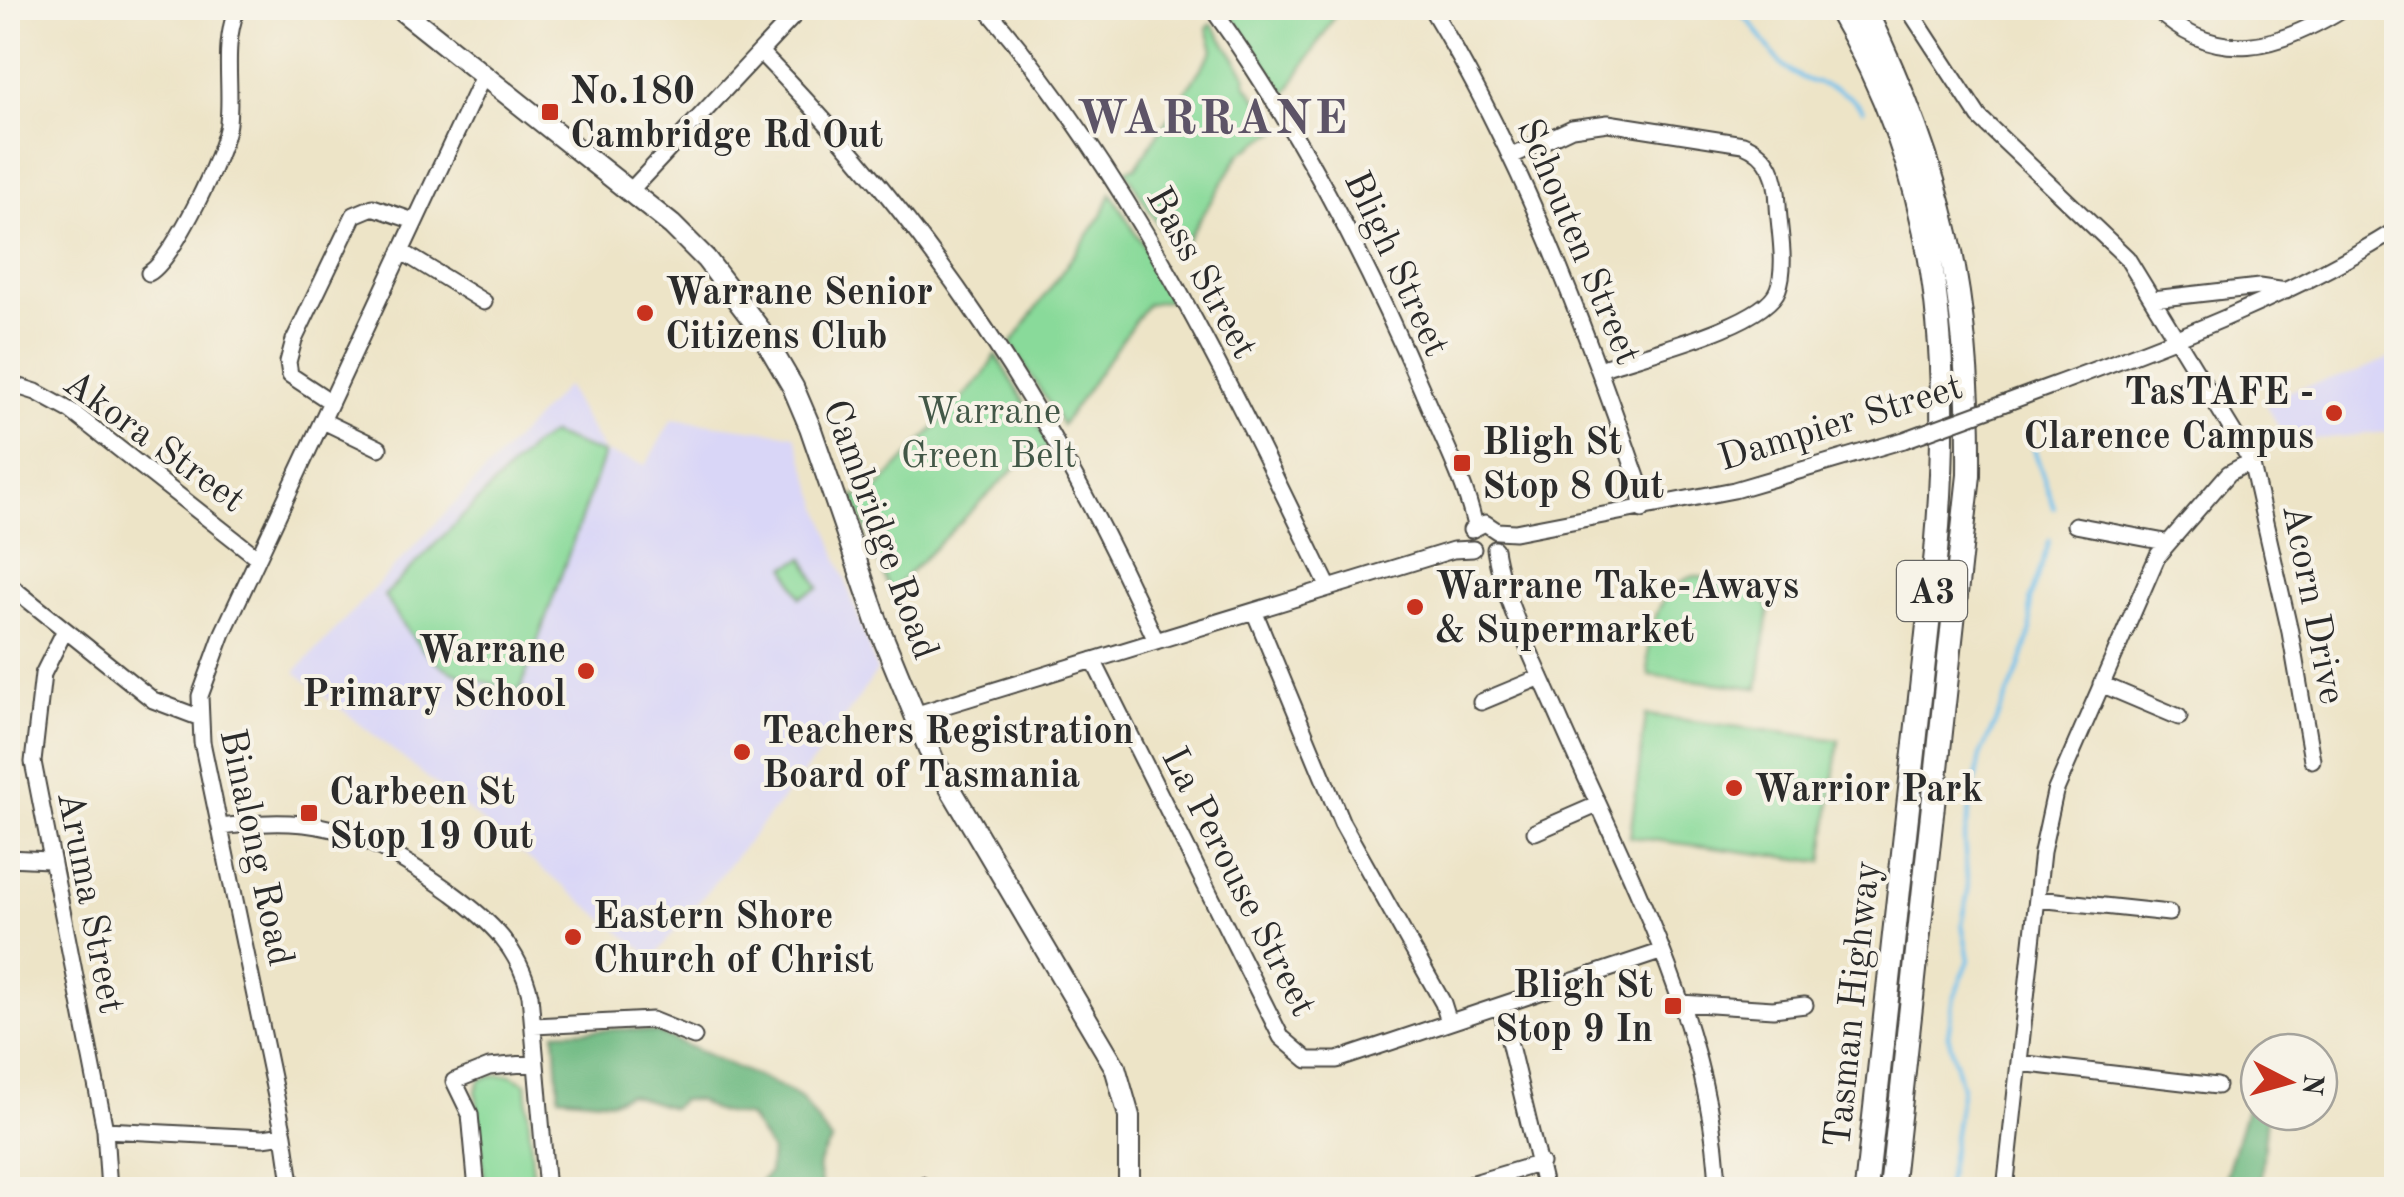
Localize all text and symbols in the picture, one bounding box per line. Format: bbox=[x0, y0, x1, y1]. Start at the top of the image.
place label: No.180 Cambridge Rd Out bbox=[570, 74, 883, 156]
district label: WARRANE bbox=[1076, 96, 1350, 144]
marker: No.180 Cambridge Rd Out bbox=[539, 101, 561, 123]
street label: Schouten Street bbox=[1508, 114, 1646, 370]
street label: Bligh Street bbox=[1336, 166, 1455, 363]
street label: Bass Street bbox=[1138, 181, 1263, 365]
place label: Warrane Senior Citizens Club bbox=[665, 275, 933, 357]
marker: Warrane Senior Citizens Club bbox=[634, 302, 656, 324]
street label: Akora Street bbox=[56, 364, 251, 520]
street label: Dampier Street bbox=[1714, 369, 1967, 479]
place label: TasTAFE - Clarence Campus bbox=[2023, 375, 2314, 457]
park label: Warrane Green Belt bbox=[901, 394, 1077, 476]
street label: Cambridge Road bbox=[815, 395, 944, 665]
marker: TasTAFE - Clarence Campus bbox=[2323, 402, 2345, 424]
place label: Bligh St Stop 8 Out bbox=[1482, 425, 1664, 507]
marker: Bligh St Stop 8 Out bbox=[1451, 452, 1473, 474]
street label: Acorn Drive bbox=[2274, 502, 2350, 708]
road number: A3 bbox=[1897, 561, 1967, 621]
place label: Warrane Take-Aways & Supermarket bbox=[1435, 569, 1799, 651]
marker: Warrane Take-Aways & Supermarket bbox=[1404, 596, 1426, 618]
place label: Warrane Primary School bbox=[302, 633, 566, 715]
marker: Warrane Primary School bbox=[575, 660, 597, 682]
place label: Teachers Registration Board of Tasmania bbox=[762, 714, 1134, 796]
street label: Binalong Road bbox=[211, 726, 299, 970]
marker: Teachers Registration Board of Tasmania bbox=[731, 741, 753, 763]
street label: La Perouse Street bbox=[1153, 742, 1322, 1023]
place label: Warrior Park bbox=[1754, 772, 1983, 810]
place label: Carbeen St Stop 19 Out bbox=[329, 775, 533, 857]
marker: Warrior Park bbox=[1723, 777, 1745, 799]
street label: Aruma Street bbox=[49, 788, 129, 1017]
marker: Carbeen St Stop 19 Out bbox=[298, 802, 320, 824]
street label: Tasman Highway bbox=[1820, 859, 1888, 1150]
place label: Eastern Shore Church of Christ bbox=[593, 899, 874, 981]
marker: Eastern Shore Church of Christ bbox=[562, 926, 584, 948]
place label: Bligh St Stop 9 In bbox=[1495, 968, 1653, 1050]
marker: Bligh St Stop 9 In bbox=[1662, 995, 1684, 1017]
north arrow bbox=[2239, 1032, 2339, 1132]
text: N bbox=[2296, 1072, 2326, 1097]

